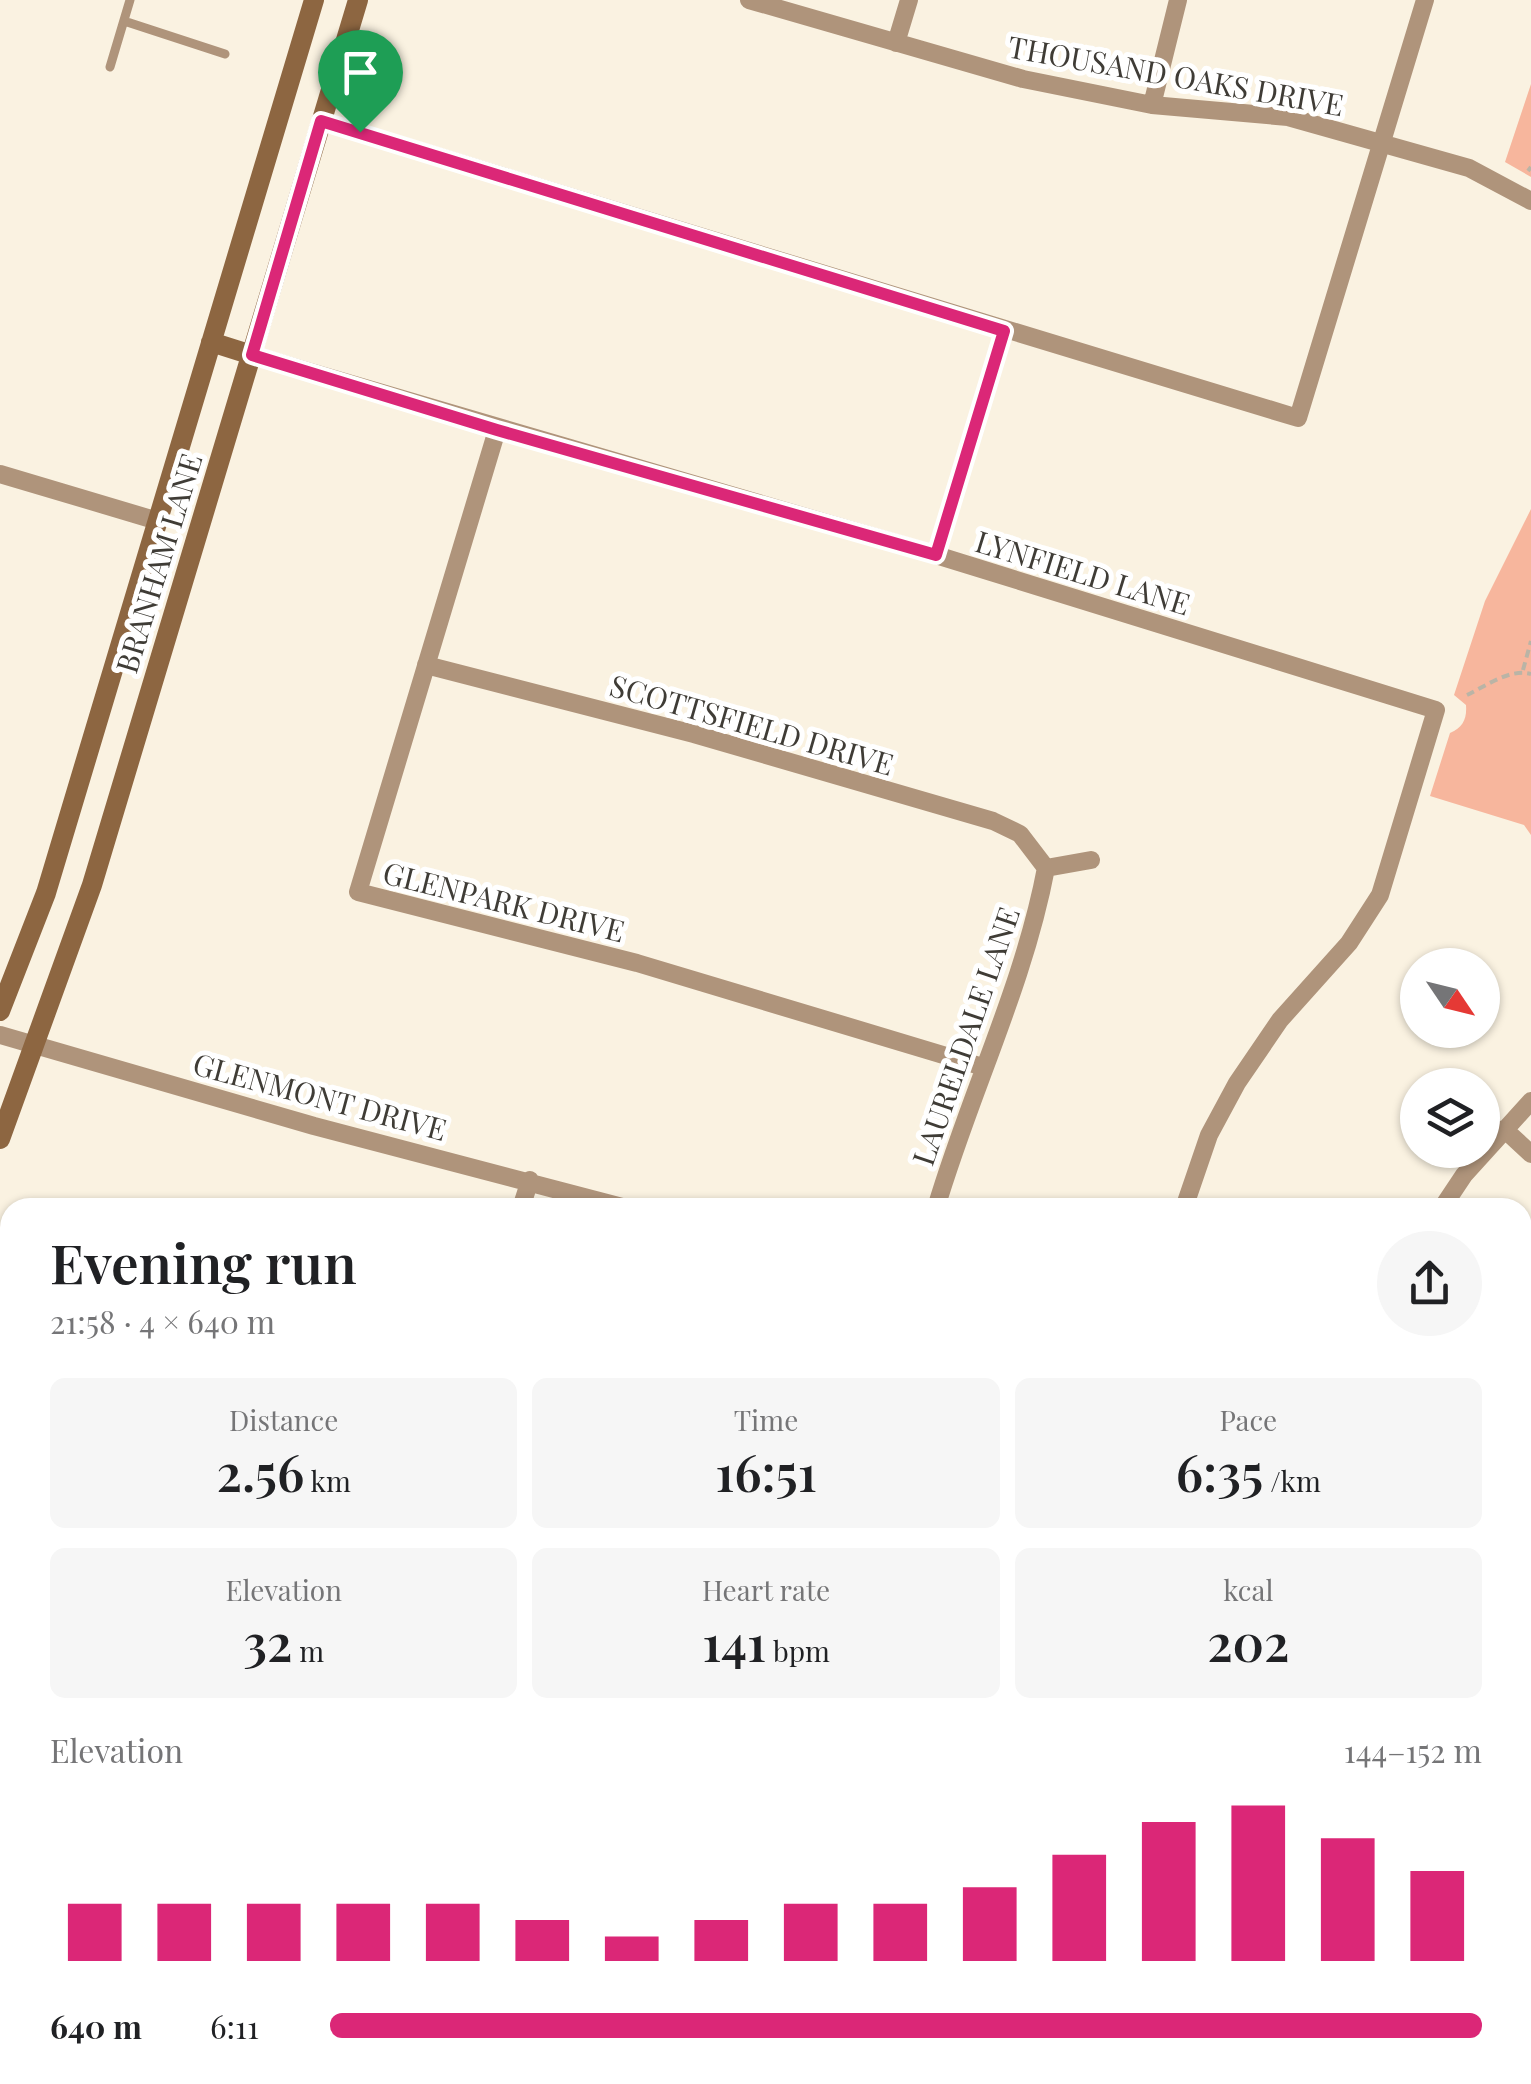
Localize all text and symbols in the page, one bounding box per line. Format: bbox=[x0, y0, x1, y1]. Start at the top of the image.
street label: THOUSAND OAKS DRIVE bbox=[1005, 26, 1347, 124]
pin bbox=[318, 30, 403, 133]
icon: arrive bbox=[333, 45, 388, 100]
street label: BRANHAM LANE bbox=[106, 448, 210, 678]
street label: LYNFIELD LANE bbox=[971, 520, 1195, 624]
street label: SCOTTSFIELD DRIVE bbox=[606, 664, 898, 784]
street label: GLENPARK DRIVE bbox=[379, 852, 629, 950]
street label: LAURELDALE LANE bbox=[902, 902, 1028, 1170]
north arrow bbox=[1400, 948, 1500, 1048]
map controls bbox=[1400, 948, 1500, 1168]
street label: GLENMONT DRIVE bbox=[189, 1043, 451, 1149]
button: layers bbox=[1400, 1068, 1500, 1168]
text: Evening run bbox=[50, 1224, 357, 1298]
button: share bbox=[1377, 1231, 1482, 1336]
text: 21:58 · 4 × 640 m bbox=[50, 1299, 275, 1342]
text: Distance bbox=[229, 1401, 338, 1438]
text: Time bbox=[734, 1401, 798, 1438]
text: Pace bbox=[1219, 1401, 1277, 1438]
text: 2.56 bbox=[217, 1438, 304, 1505]
text: 16:51 bbox=[715, 1438, 817, 1505]
text: 6:35 bbox=[1176, 1438, 1263, 1505]
text: km bbox=[304, 1462, 351, 1499]
text: /km bbox=[1263, 1462, 1321, 1499]
text: Elevation bbox=[225, 1571, 342, 1608]
text: Heart rate bbox=[702, 1571, 830, 1608]
text: kcal bbox=[1223, 1571, 1273, 1608]
text: 32 bbox=[243, 1608, 292, 1675]
text: 141 bbox=[702, 1608, 766, 1675]
text: 202 bbox=[1207, 1608, 1290, 1675]
text: m bbox=[292, 1632, 324, 1669]
text: bpm bbox=[766, 1632, 830, 1669]
text: Elevation bbox=[50, 1728, 183, 1771]
text: 144–152 m bbox=[1344, 1728, 1482, 1771]
text: 640 m bbox=[50, 2004, 142, 2047]
text: 6:11 bbox=[210, 2004, 259, 2047]

